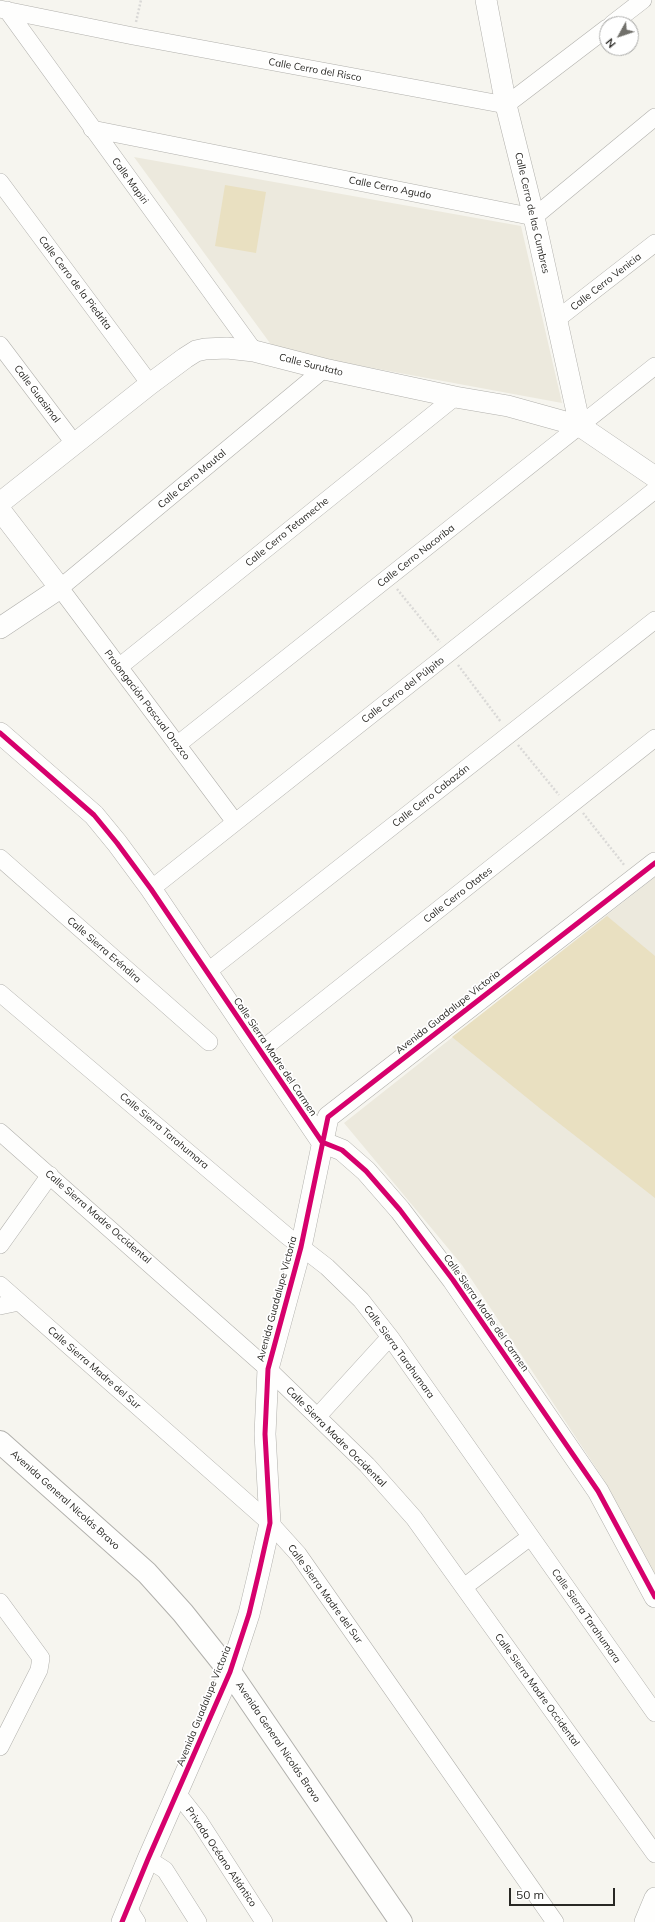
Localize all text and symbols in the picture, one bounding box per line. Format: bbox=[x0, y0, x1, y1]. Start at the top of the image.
north arrow bbox=[599, 16, 639, 56]
text: N bbox=[603, 35, 619, 51]
street label: Calle Cerro del Risco bbox=[268, 56, 362, 84]
street label: Calle Cerro de las Cumbres bbox=[512, 151, 552, 275]
street label: Calle Mapiri bbox=[109, 155, 151, 207]
street label: Calle Cerro Agudo bbox=[348, 174, 432, 202]
street label: Calle Cerro de la Piedrita bbox=[36, 234, 114, 332]
street label: Calle Cerro Venicia bbox=[568, 251, 644, 313]
street label: Calle Surutato bbox=[278, 351, 344, 379]
street label: Calle Guasimal bbox=[11, 363, 63, 425]
street label: Calle Cerro Mautal bbox=[156, 447, 228, 511]
street label: Calle Cerro Tetameche bbox=[243, 495, 331, 569]
street label: Calle Cerro Nacoriba bbox=[375, 522, 457, 590]
street label: Prolongación Pascual Orozco bbox=[102, 648, 192, 762]
street label: Calle Cerro del Púlpito bbox=[359, 654, 447, 726]
street label: Calle Cerro Cabazán bbox=[390, 762, 472, 830]
street label: Calle Cerro Otates bbox=[421, 864, 495, 926]
street label: Calle Sierra Eréndira bbox=[65, 915, 143, 985]
street label: Avenida Guadalupe Victoria bbox=[393, 967, 503, 1057]
street label: Calle Sierra Madre del Carmen bbox=[231, 995, 319, 1119]
street label: Calle Sierra Tarahumara bbox=[117, 1090, 211, 1172]
street label: Calle Sierra Madre Occidental bbox=[43, 1168, 153, 1266]
street label: Avenida Guadalupe Victoria bbox=[254, 1235, 300, 1363]
street label: Calle Sierra Madre del Carmen bbox=[441, 1252, 531, 1374]
street label: Calle Sierra Tarahumara bbox=[361, 1303, 437, 1401]
street label: Calle Sierra Madre del Sur bbox=[45, 1324, 143, 1412]
street label: Calle Sierra Madre Occidental bbox=[283, 1384, 389, 1490]
street label: Avenida General Nicolás Bravo bbox=[8, 1448, 122, 1552]
street label: Calle Sierra Madre del Sur bbox=[285, 1542, 365, 1646]
street label: Calle Sierra Tarahumara bbox=[549, 1567, 623, 1665]
street label: Calle Sierra Madre Occidental bbox=[492, 1631, 582, 1749]
street label: Avenida Guadalupe Victoria bbox=[174, 1644, 234, 1768]
street label: Avenida General Nicolás Bravo bbox=[233, 1679, 323, 1805]
street label: Privada Océano Atlántico bbox=[183, 1805, 259, 1909]
scale bar bbox=[511, 1880, 617, 1906]
text: 50 m bbox=[516, 1887, 544, 1902]

